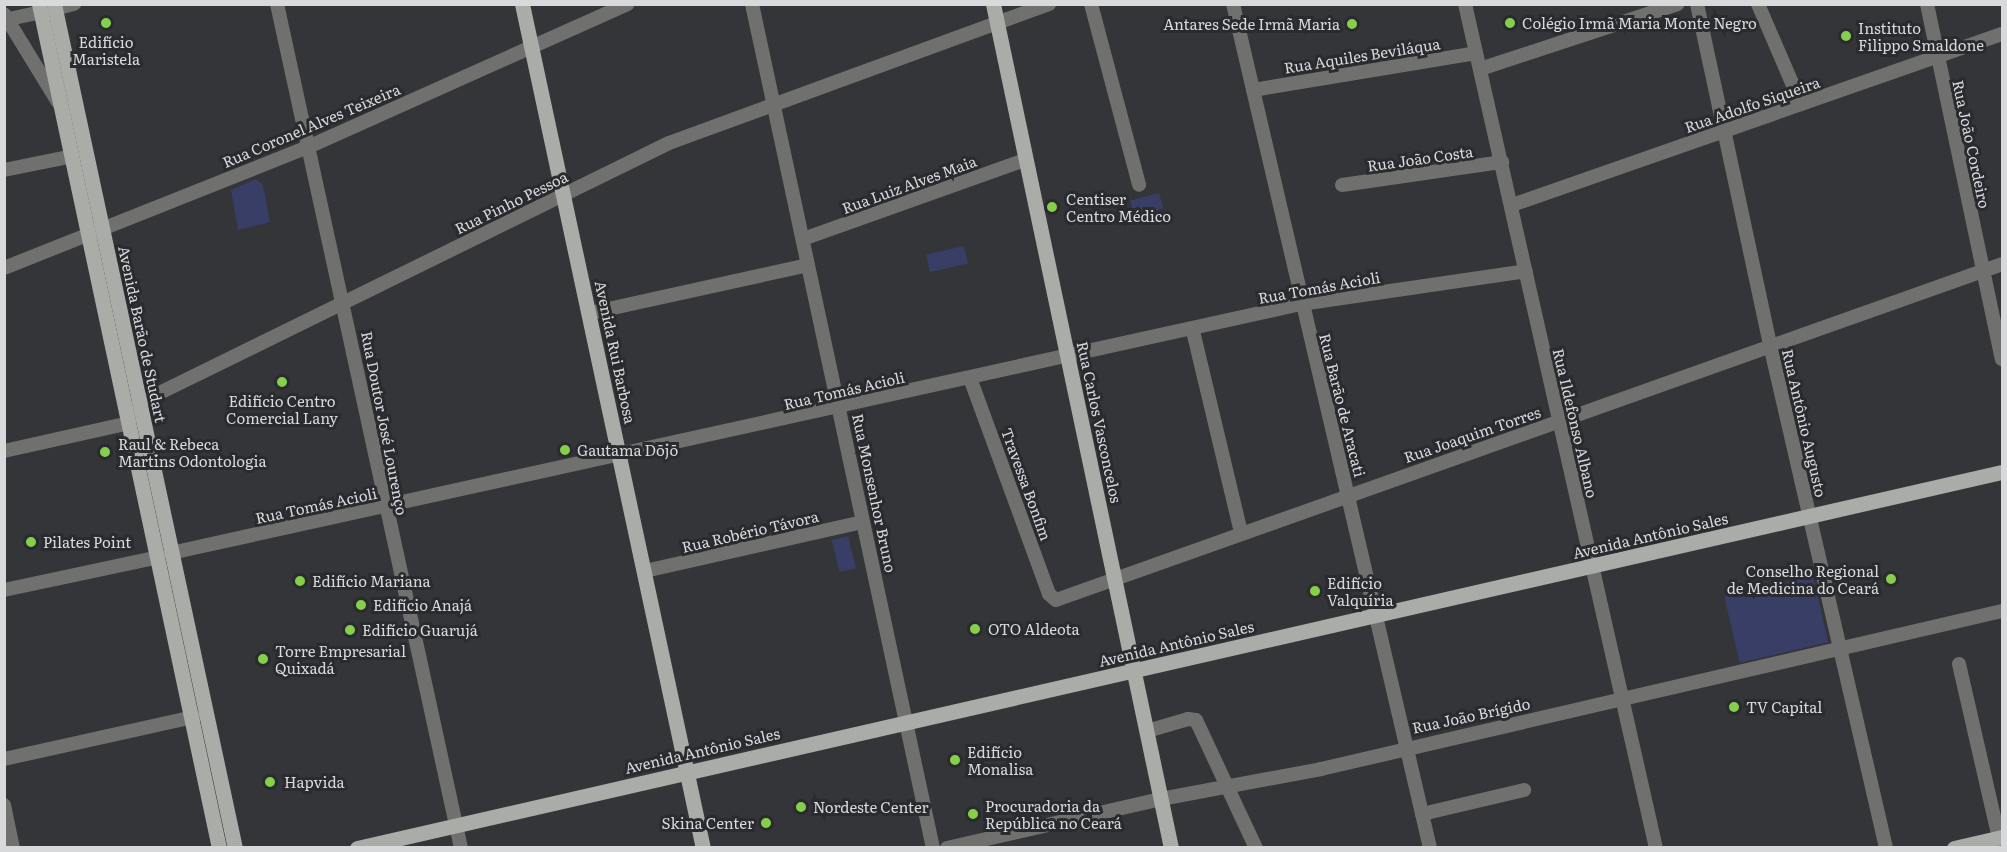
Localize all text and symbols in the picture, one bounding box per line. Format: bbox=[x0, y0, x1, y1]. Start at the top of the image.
place label: Colégio Irmã Maria Monte Negro bbox=[1522, 14, 1757, 32]
place label: Antares Sede Irmã Maria bbox=[1163, 15, 1340, 33]
marker: Edifício Maristela bbox=[99, 16, 113, 30]
marker: Colégio Irmã Maria Monte Negro bbox=[1503, 16, 1517, 30]
marker: Antares Sede Irmã Maria bbox=[1345, 17, 1359, 31]
place label: Instituto Filippo Smaldone bbox=[1858, 18, 1984, 53]
marker: Instituto Filippo Smaldone bbox=[1839, 29, 1853, 43]
place label: Edifício Maristela bbox=[72, 32, 140, 67]
street label: Rua Aquiles Beviláqua bbox=[1283, 34, 1441, 76]
street label: Rua Adolfo Siqueira bbox=[1682, 72, 1822, 136]
street label: Rua João Cordeiro bbox=[1950, 78, 1994, 210]
street label: Rua Coronel Alves Teixeira bbox=[219, 79, 403, 171]
street label: Rua João Costa bbox=[1366, 142, 1474, 174]
street label: Rua Luiz Alves Maia bbox=[839, 151, 979, 217]
street label: Rua Pinho Pessoa bbox=[452, 167, 570, 237]
place label: Centiser Centro Médico bbox=[1066, 189, 1171, 224]
marker: Centiser Centro Médico bbox=[1043, 198, 1061, 216]
street label: Avenida Barão de Studart bbox=[115, 244, 171, 424]
street label: Rua Tomás Acioli bbox=[1257, 267, 1381, 307]
street label: Avenida Rui Barbosa bbox=[592, 279, 640, 425]
street label: Rua Doutor José Lourenço bbox=[358, 329, 412, 517]
street label: Rua Barão de Aracati bbox=[1316, 331, 1370, 479]
street label: Rua Carlos Vasconcelos bbox=[1074, 339, 1126, 505]
street label: Rua Ildefonso Albano bbox=[1550, 346, 1602, 500]
street label: Rua Antônio Augusto bbox=[1779, 347, 1831, 499]
street label: Rua Tomás Acioli bbox=[782, 367, 906, 413]
marker: Edifício Centro Comercial Lany bbox=[275, 375, 289, 389]
place label: Edifício Centro Comercial Lany bbox=[226, 391, 338, 426]
street label: Rua Joaquim Torres bbox=[1401, 402, 1543, 466]
street label: Rua Monsenhor Bruno bbox=[849, 412, 901, 574]
street label: Travessa Bonfim bbox=[998, 425, 1056, 543]
place label: Raul & Rebeca Martins Odontologia bbox=[118, 434, 267, 469]
place label: Gautama Dōjō bbox=[577, 441, 678, 459]
marker: Raul & Rebeca Martins Odontologia bbox=[96, 443, 114, 461]
marker: Gautama Dōjō bbox=[558, 443, 572, 457]
street label: Rua Tomás Acioli bbox=[254, 483, 378, 527]
street label: Rua Robério Távora bbox=[680, 506, 820, 556]
street label: Avenida Antônio Sales bbox=[1571, 508, 1729, 562]
place label: Pilates Point bbox=[43, 533, 131, 551]
marker: Pilates Point bbox=[24, 535, 38, 549]
place label: Conselho Regional de Medicina do Ceará bbox=[1727, 561, 1879, 596]
place label: Edifício Mariana bbox=[312, 572, 431, 590]
marker: Conselho Regional de Medicina do Ceará bbox=[1884, 572, 1898, 586]
place label: Edifício Valquíria bbox=[1327, 573, 1394, 608]
marker: Edifício Mariana bbox=[293, 574, 307, 588]
marker: Edifício Valquíria bbox=[1308, 584, 1322, 598]
place label: Edifício Anajá bbox=[373, 596, 472, 614]
marker: Edifício Anajá bbox=[354, 598, 368, 612]
street label: Avenida Antônio Sales bbox=[1097, 616, 1255, 670]
marker: OTO Aldeota bbox=[966, 620, 984, 638]
place label: OTO Aldeota bbox=[988, 620, 1080, 638]
place label: Edifício Guarujá bbox=[362, 621, 478, 639]
marker: Edifício Guarujá bbox=[343, 623, 357, 637]
place label: Torre Empresarial Quixadá bbox=[275, 641, 406, 676]
marker: Torre Empresarial Quixadá bbox=[256, 652, 270, 666]
street label: Rua João Brígido bbox=[1410, 694, 1532, 736]
place label: TV Capital bbox=[1746, 698, 1822, 716]
marker: TV Capital bbox=[1727, 700, 1741, 714]
street label: Avenida Antônio Sales bbox=[623, 723, 781, 777]
place label: Edifício Monalisa bbox=[967, 742, 1033, 777]
marker: Edifício Monalisa bbox=[948, 753, 962, 767]
marker: Hapvida bbox=[261, 773, 279, 791]
place label: Hapvida bbox=[284, 773, 345, 791]
place label: Procuradoria da República no Ceará bbox=[985, 796, 1122, 831]
place label: Nordeste Center bbox=[813, 798, 929, 816]
marker: Nordeste Center bbox=[794, 800, 808, 814]
marker: Procuradoria da República no Ceará bbox=[966, 807, 980, 821]
place label: Skina Center bbox=[662, 814, 754, 832]
marker: Skina Center bbox=[759, 816, 773, 830]

